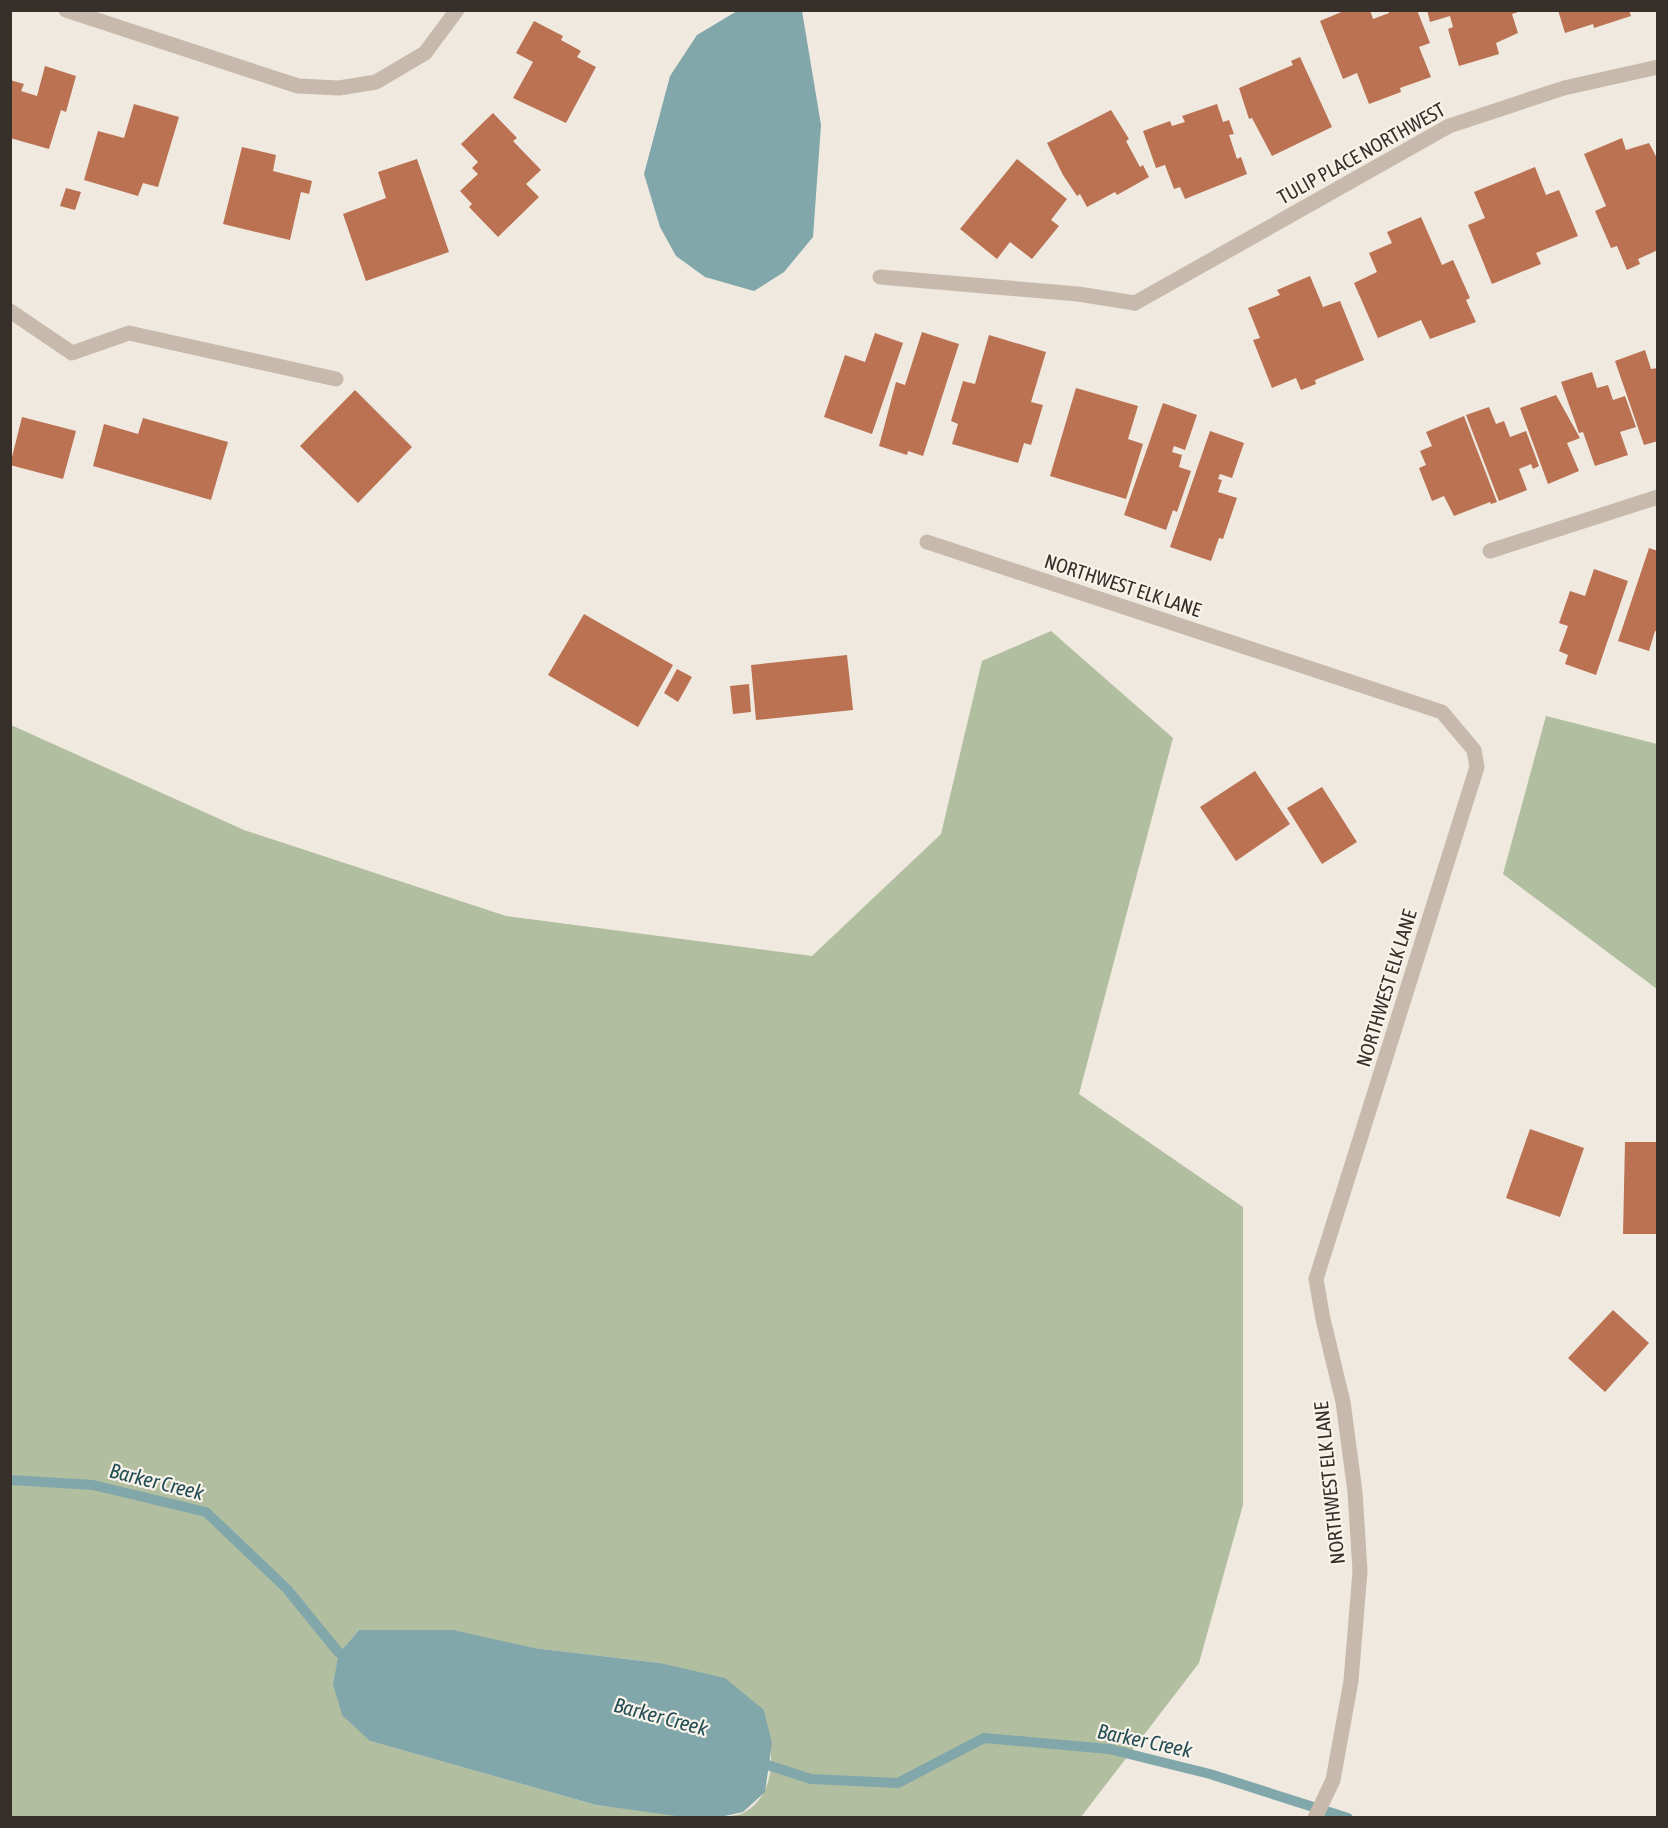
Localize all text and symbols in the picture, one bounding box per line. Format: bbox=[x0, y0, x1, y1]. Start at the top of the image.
street label: TULIP PLACE NORTHWEST bbox=[1273, 97, 1449, 209]
street label: NORTHWEST ELK LANE bbox=[1042, 549, 1205, 621]
street label: NORTHWEST ELK LANE bbox=[1351, 906, 1421, 1070]
street label: NORTHWEST ELK LANE bbox=[1309, 1400, 1349, 1565]
water label: Barker Creek bbox=[107, 1458, 207, 1504]
water label: Barker Creek bbox=[611, 1692, 711, 1740]
water label: Barker Creek bbox=[1095, 1718, 1195, 1762]

